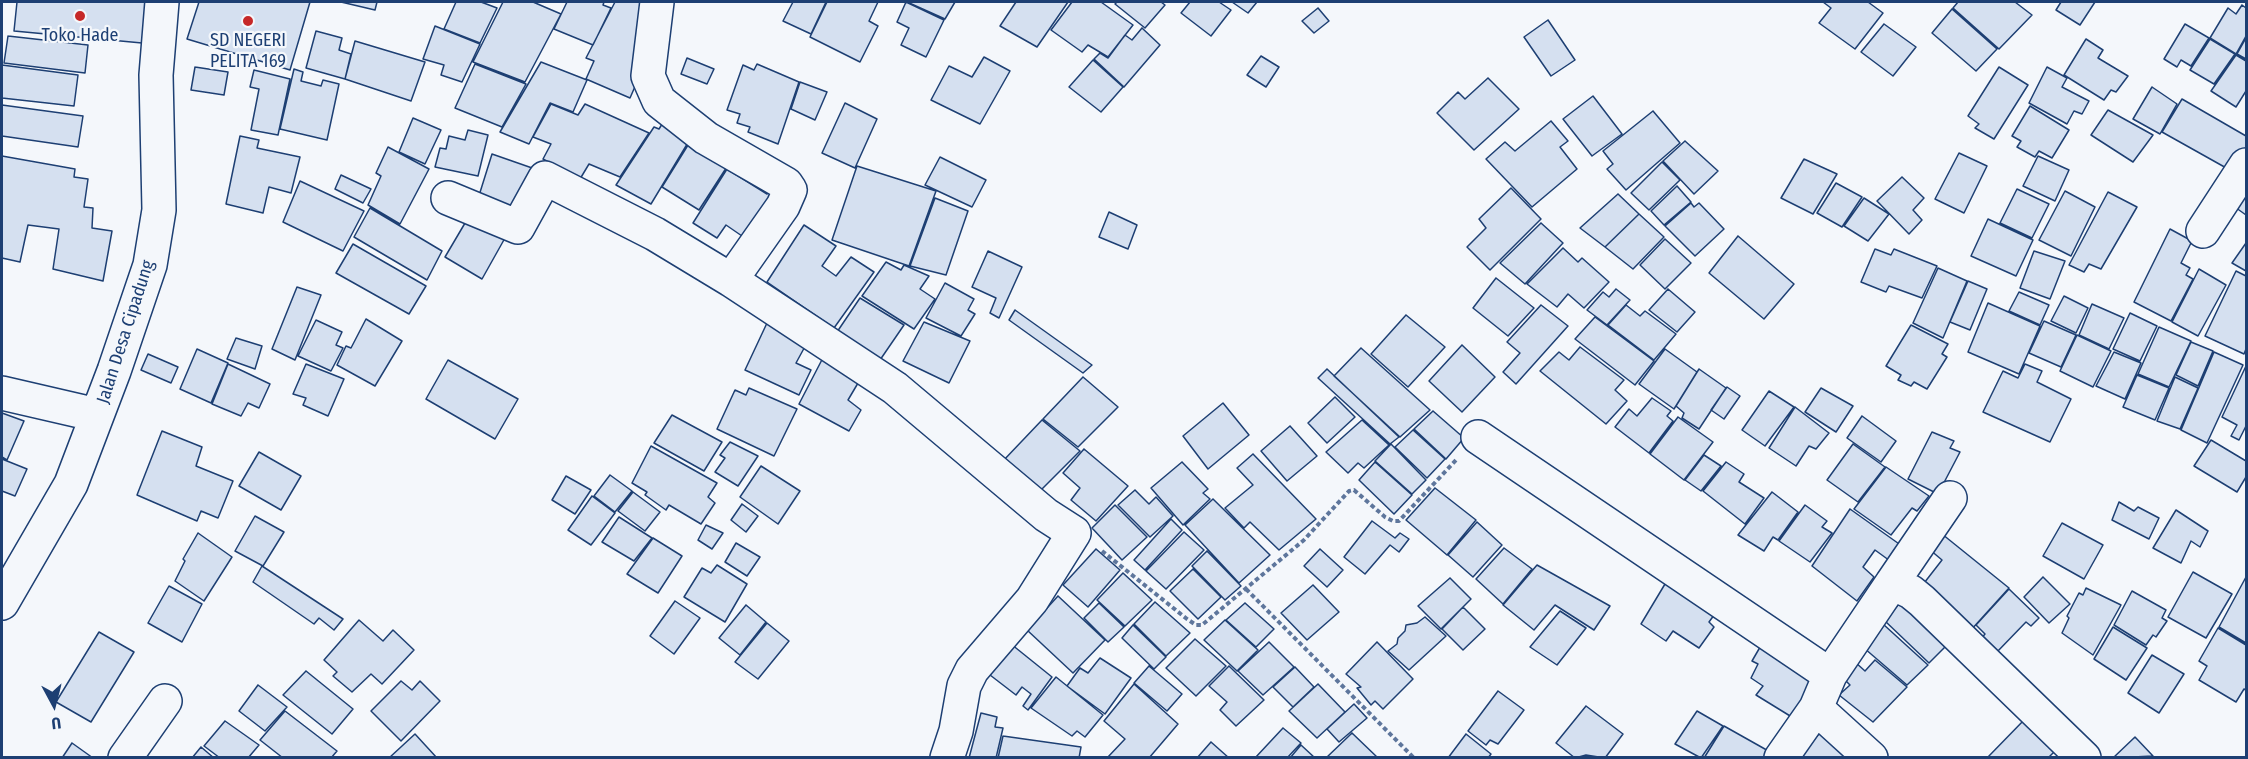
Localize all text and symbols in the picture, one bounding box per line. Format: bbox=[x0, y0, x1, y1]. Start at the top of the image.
marker: Toko Hade bbox=[73, 9, 87, 23]
marker: SD NEGERI PELITA 169 bbox=[241, 14, 255, 28]
place label: Toko Hade bbox=[41, 25, 119, 47]
place label: SD NEGERI PELITA 169 bbox=[210, 30, 286, 72]
street label: Jalan Desa Cipadung bbox=[93, 258, 159, 406]
north arrow bbox=[24, 675, 84, 735]
text: U bbox=[50, 713, 62, 733]

